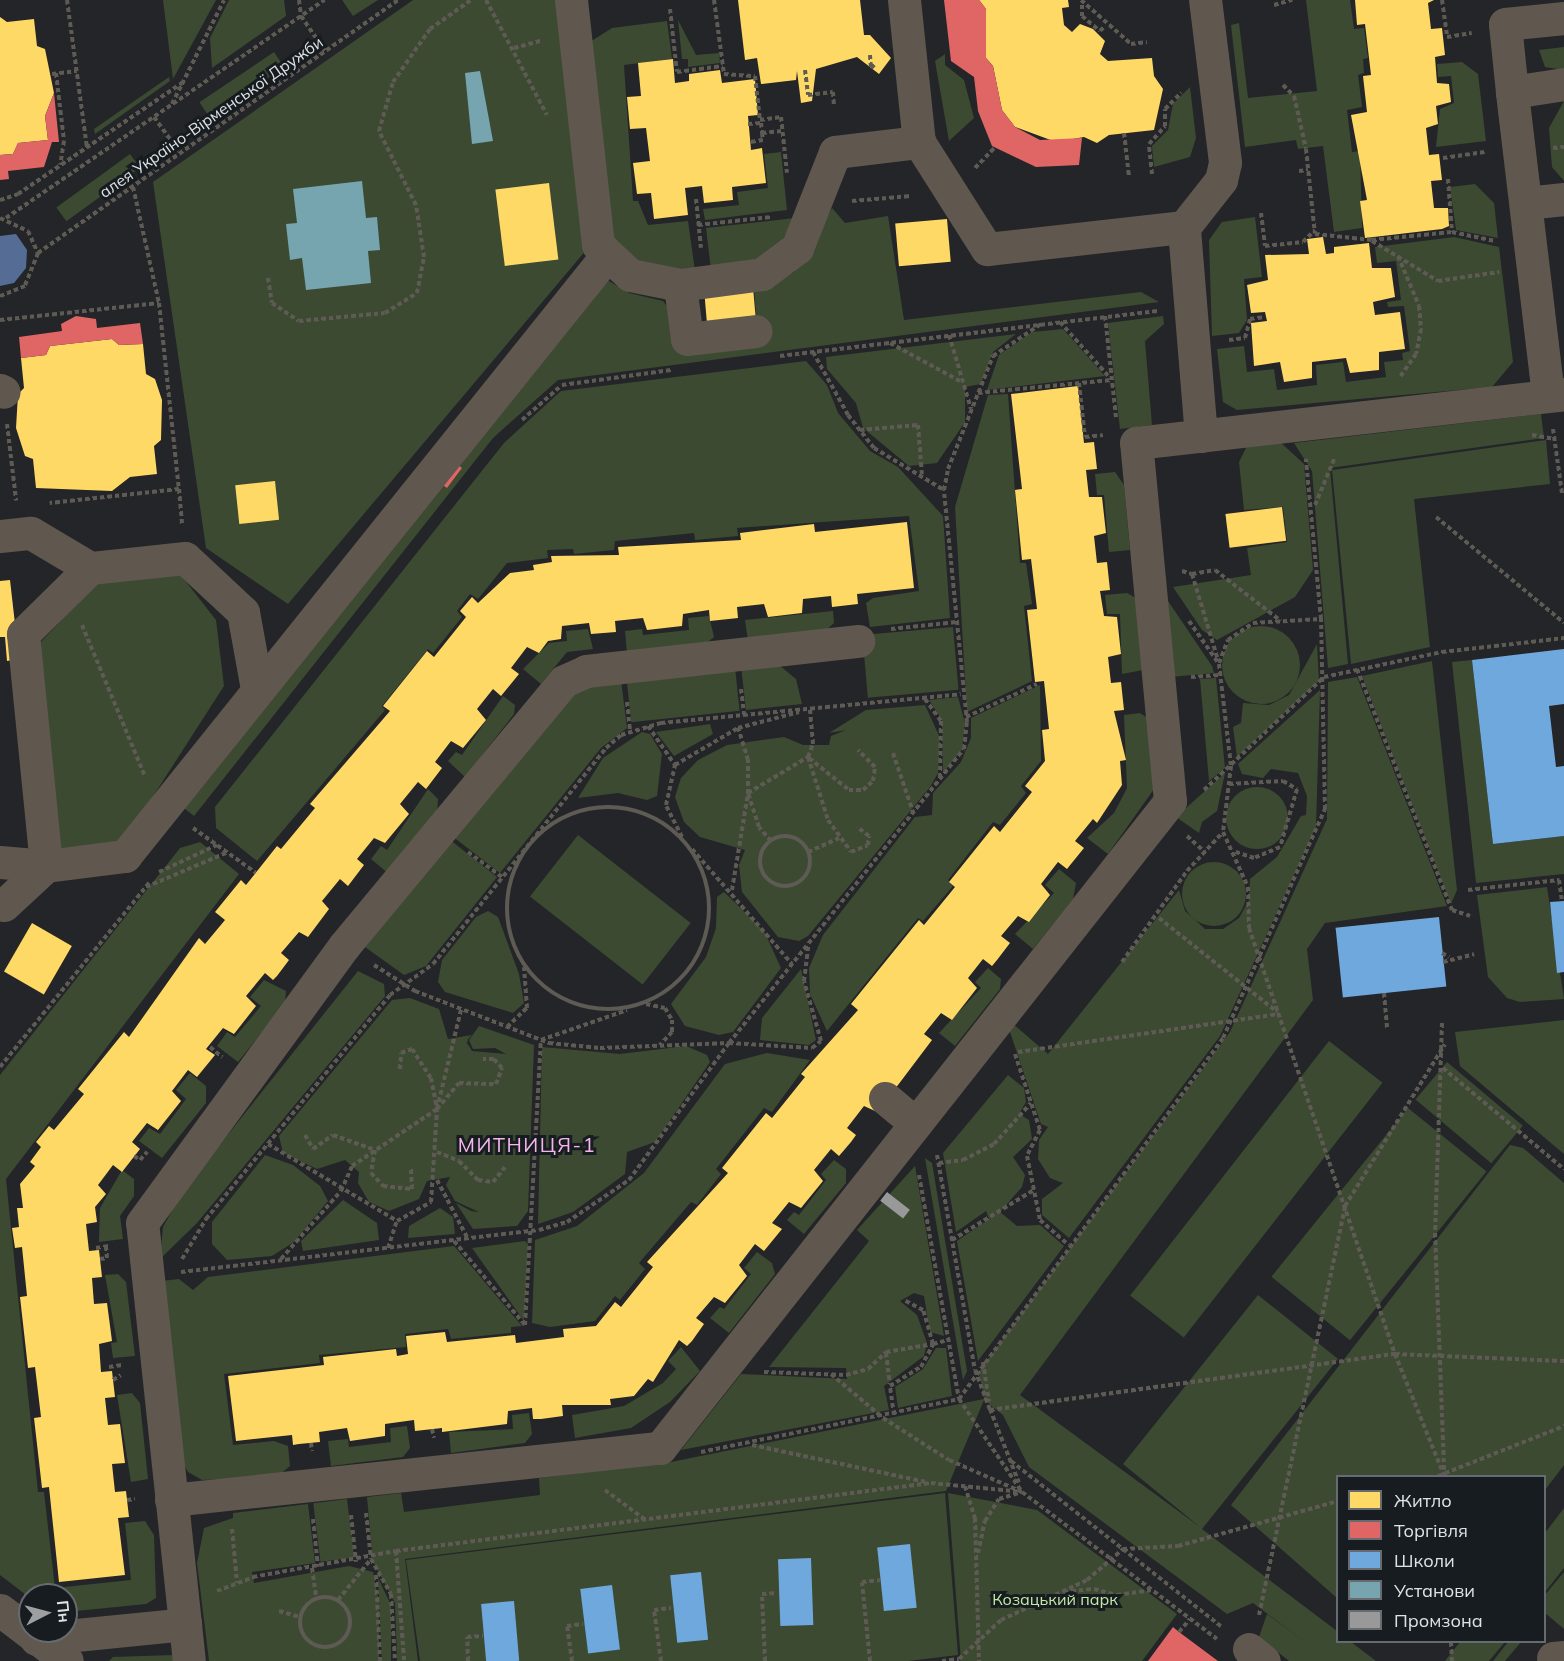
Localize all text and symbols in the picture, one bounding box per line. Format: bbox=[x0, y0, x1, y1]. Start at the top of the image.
street label: алея Україно-Вірменської Дружби bbox=[96, 32, 326, 202]
district label: МИТНИЦЯ-1 bbox=[458, 1132, 596, 1156]
legend bbox=[1336, 1475, 1546, 1643]
text: Житло bbox=[1394, 1489, 1452, 1512]
text: Торгівля bbox=[1394, 1519, 1468, 1542]
text: Школи bbox=[1394, 1549, 1455, 1572]
text: Установи bbox=[1394, 1579, 1475, 1602]
north arrow bbox=[18, 1583, 78, 1643]
park label: Козацький парк bbox=[992, 1589, 1118, 1609]
text: Пн bbox=[53, 1599, 75, 1623]
text: Промзона bbox=[1394, 1609, 1483, 1632]

